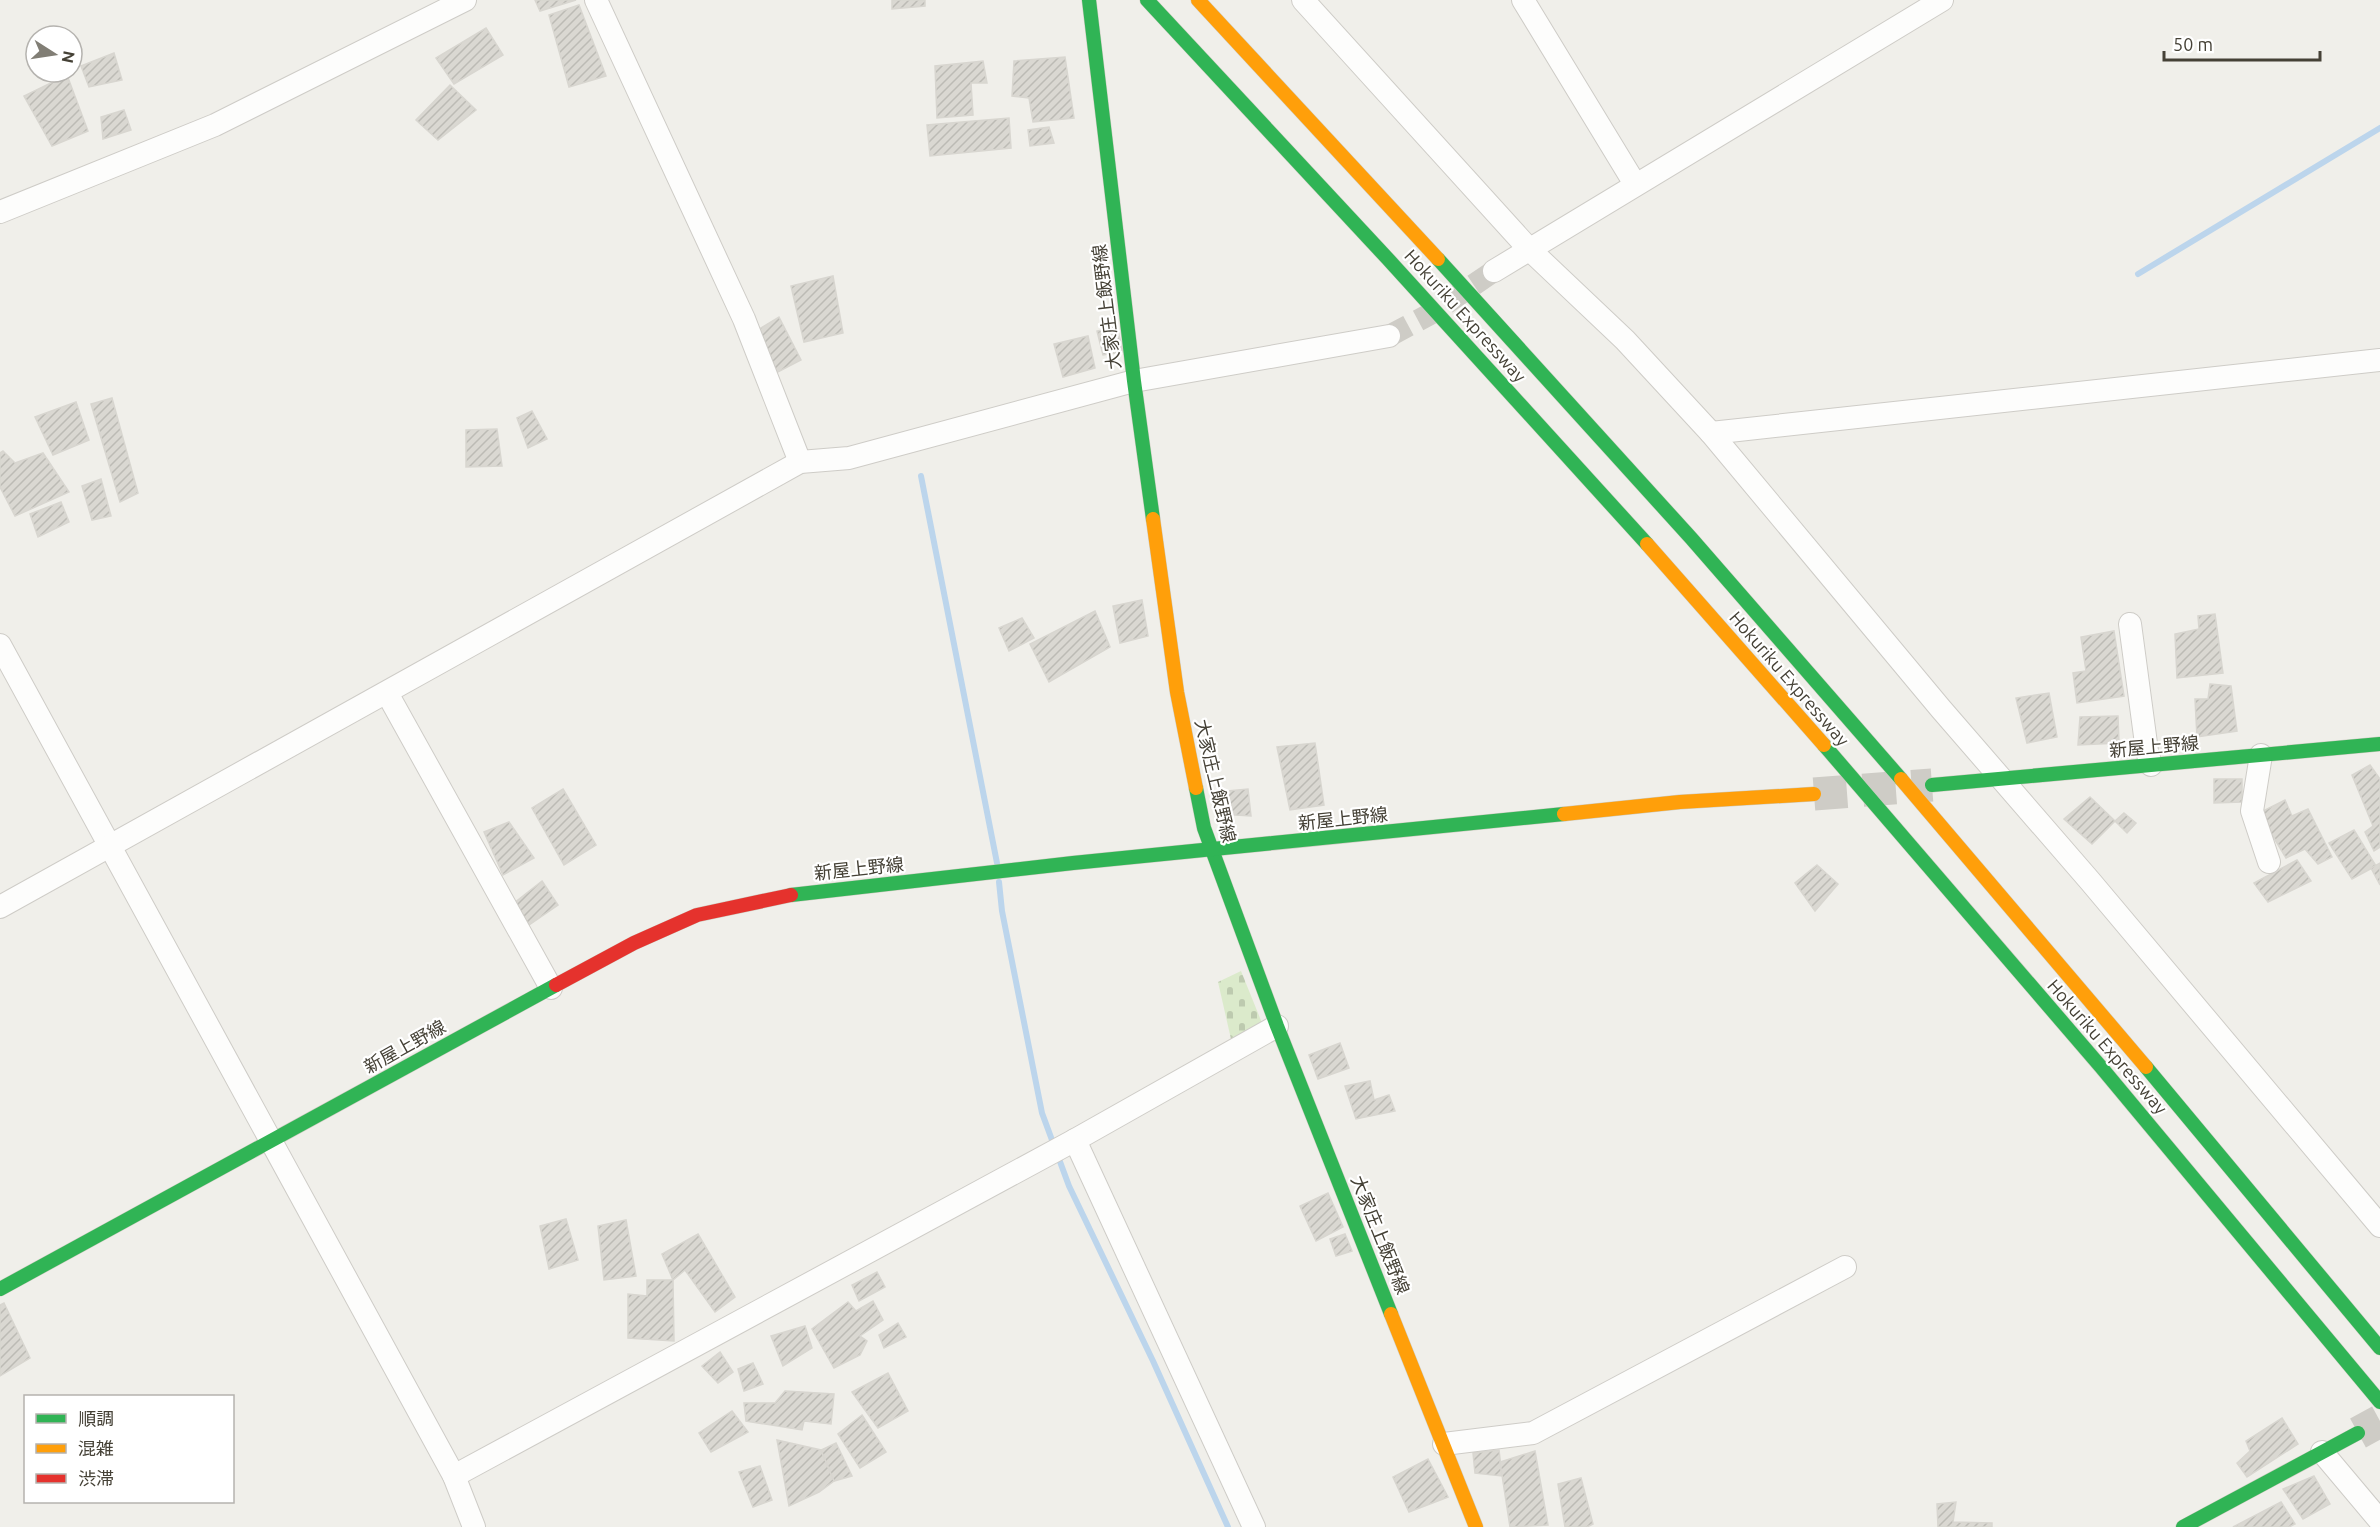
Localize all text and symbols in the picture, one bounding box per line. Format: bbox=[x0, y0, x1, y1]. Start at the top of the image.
north arrow bbox=[24, 24, 84, 84]
scale bar bbox=[2164, 24, 2320, 62]
text: 50 m bbox=[2173, 34, 2213, 54]
text: N bbox=[59, 49, 79, 65]
street label: 大家庄上飯野線 bbox=[1088, 243, 1124, 371]
street label: Hokuriku Expressway bbox=[1401, 245, 1531, 386]
street label: Hokuriku Expressway bbox=[1726, 607, 1854, 750]
street label: 大家庄上飯野線 bbox=[1192, 717, 1240, 844]
street label: 新屋上野線 bbox=[2108, 732, 2200, 760]
street label: 新屋上野線 bbox=[1297, 803, 1389, 833]
street label: 新屋上野線 bbox=[813, 853, 905, 883]
street label: Hokuriku Expressway bbox=[2044, 975, 2172, 1118]
street label: 新屋上野線 bbox=[360, 1016, 449, 1077]
street label: 大家庄上飯野線 bbox=[1348, 1172, 1414, 1297]
legend bbox=[24, 1395, 234, 1503]
text: 順調 bbox=[78, 1408, 114, 1428]
text: 混雑 bbox=[78, 1438, 114, 1458]
text: 渋滞 bbox=[78, 1468, 114, 1488]

